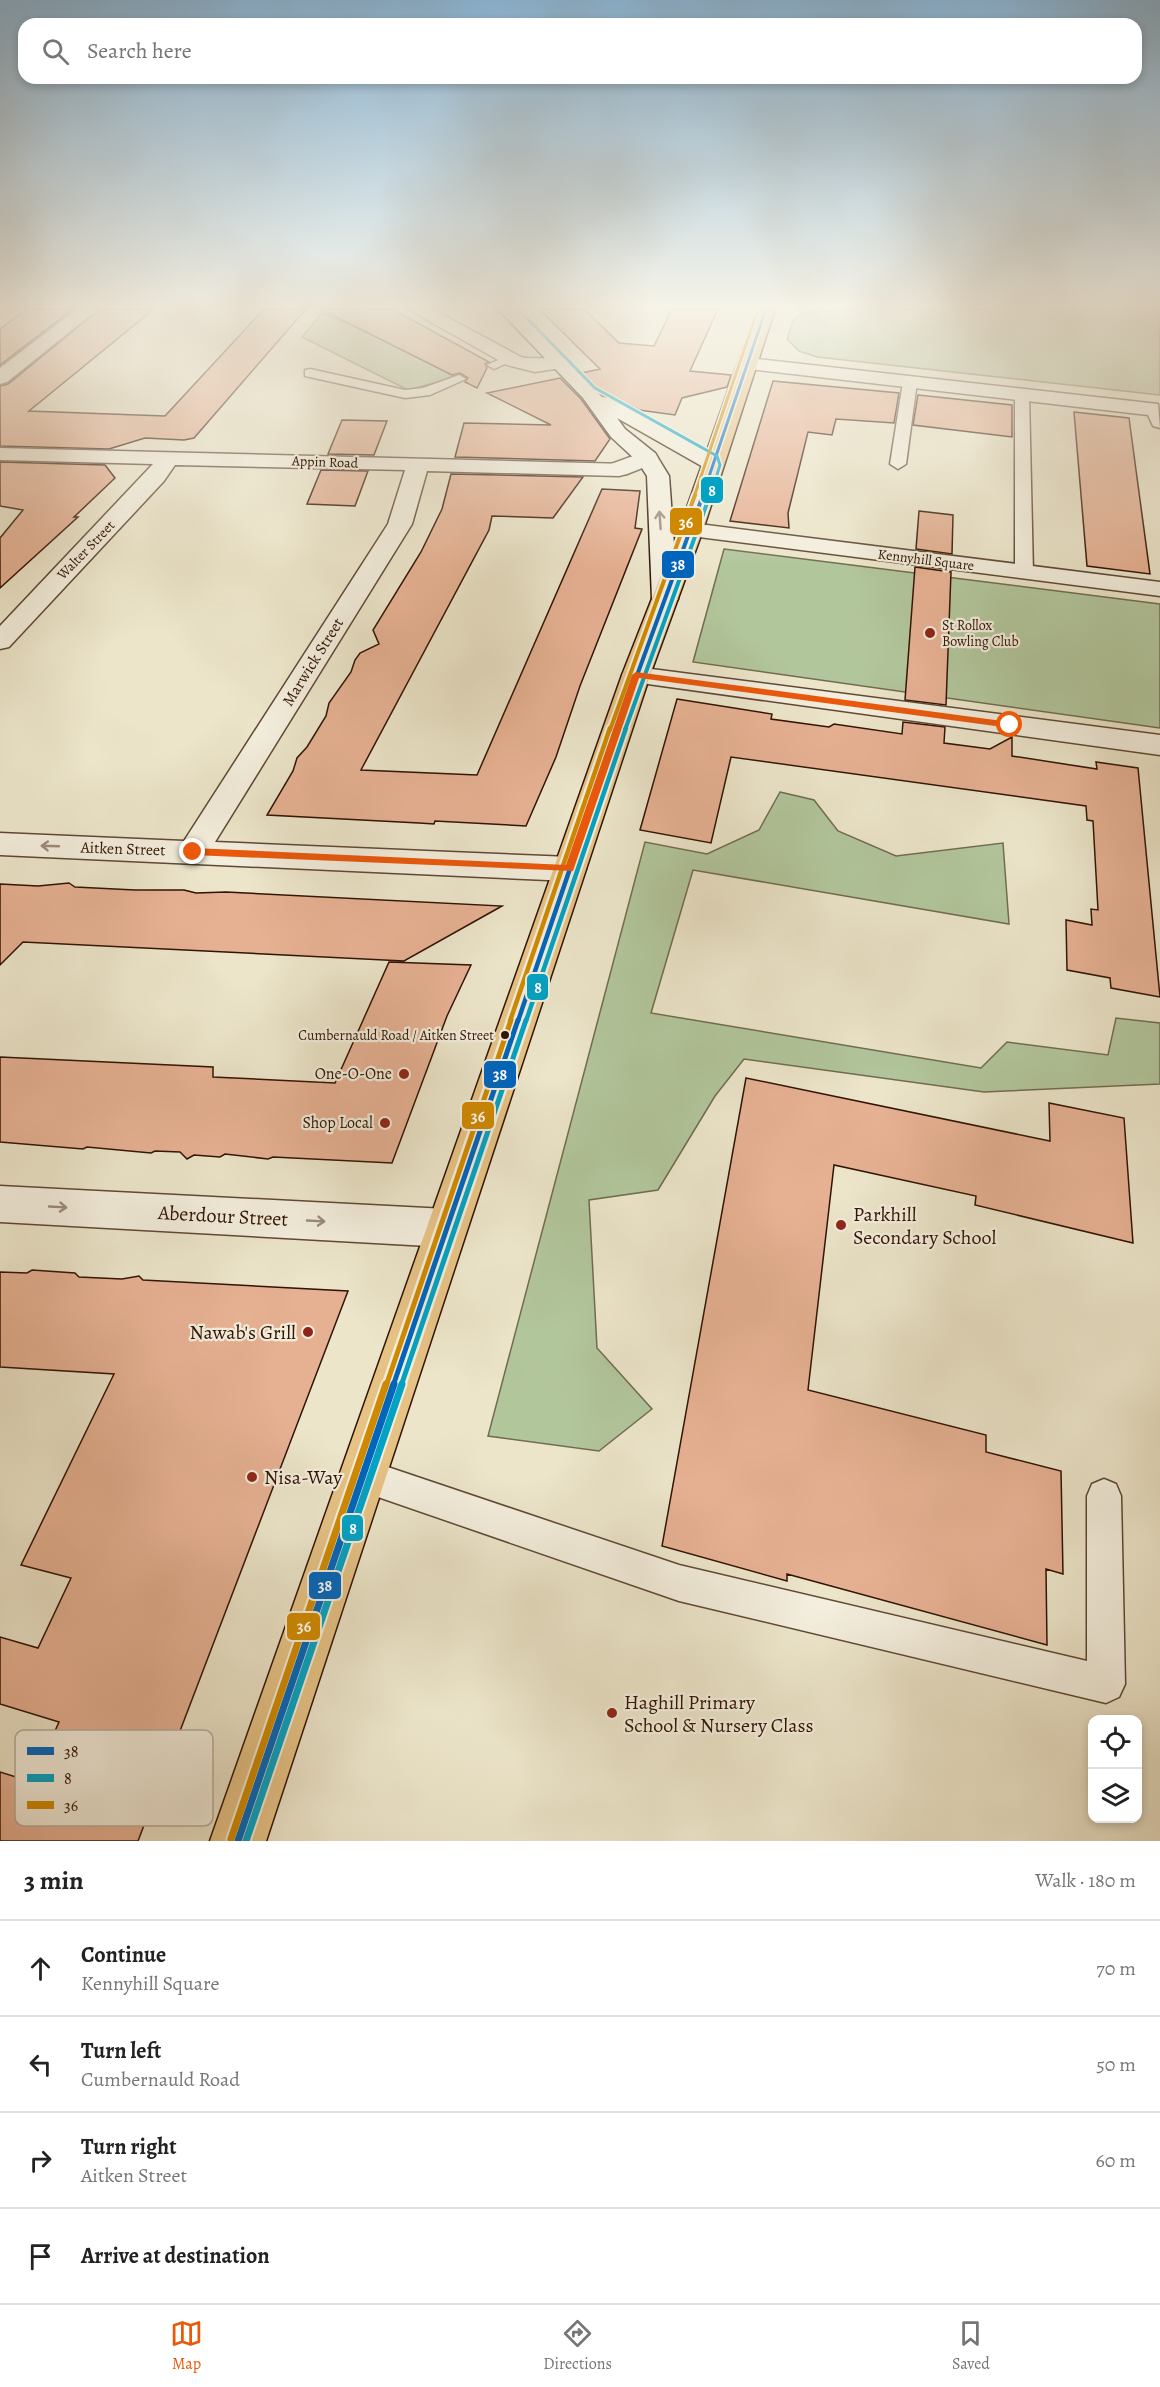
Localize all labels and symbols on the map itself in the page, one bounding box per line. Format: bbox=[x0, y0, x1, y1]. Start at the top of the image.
street label: Appin Road bbox=[291, 451, 359, 473]
line badge: 8 bbox=[700, 476, 724, 504]
text: 8 bbox=[708, 480, 716, 502]
line badge: 36 bbox=[669, 507, 703, 536]
one-way arrow bbox=[655, 511, 666, 531]
text: 36 bbox=[679, 512, 694, 534]
street label: Walter Street bbox=[52, 516, 119, 584]
street label: Kennyhill Square bbox=[877, 545, 975, 575]
line badge: 38 bbox=[661, 550, 695, 579]
text: 38 bbox=[671, 554, 686, 576]
street label: Marwick Street bbox=[277, 614, 349, 710]
place label: St Rollox Bowling Club bbox=[942, 616, 1019, 651]
marker: St Rollox Bowling Club bbox=[923, 626, 937, 640]
route start bbox=[996, 711, 1022, 737]
street label: Aitken Street bbox=[79, 836, 166, 861]
route end bbox=[179, 838, 205, 864]
one-way arrow bbox=[40, 840, 60, 851]
line badge: 8 bbox=[526, 973, 549, 1001]
text: 8 bbox=[534, 977, 542, 999]
place label: Cumbernauld Road / Aitken Street bbox=[298, 1026, 494, 1045]
marker: Cumbernauld Road / Aitken Street bbox=[499, 1029, 511, 1041]
line badge: 38 bbox=[483, 1060, 517, 1089]
place label: One-O-One bbox=[315, 1063, 392, 1085]
text: 38 bbox=[493, 1064, 508, 1086]
marker: One-O-One bbox=[397, 1067, 411, 1081]
line badge: 36 bbox=[461, 1101, 495, 1130]
text: 36 bbox=[471, 1106, 486, 1128]
place label: Shop Local bbox=[302, 1112, 373, 1134]
marker: Shop Local bbox=[378, 1116, 392, 1130]
street label: Aberdour Street bbox=[156, 1199, 289, 1233]
place label: Parkhill Secondary School bbox=[853, 1201, 996, 1251]
one-way arrow bbox=[48, 1202, 68, 1213]
one-way arrow bbox=[306, 1216, 326, 1227]
marker: Parkhill Secondary School bbox=[834, 1218, 848, 1232]
place label: Nawab's Grill bbox=[190, 1319, 296, 1346]
marker: Nawab's Grill bbox=[301, 1325, 315, 1339]
place label: Nisa-Way bbox=[264, 1464, 343, 1491]
marker: Nisa-Way bbox=[245, 1470, 259, 1484]
line badge: 8 bbox=[341, 1514, 364, 1542]
text: 8 bbox=[349, 1518, 357, 1540]
line badge: 38 bbox=[308, 1571, 342, 1600]
text: 38 bbox=[318, 1575, 333, 1597]
line badge: 36 bbox=[286, 1612, 321, 1641]
text: 36 bbox=[297, 1616, 312, 1638]
place label: Haghill Primary School & Nursery Class bbox=[624, 1689, 814, 1739]
marker: Haghill Primary School & Nursery Class bbox=[605, 1706, 619, 1720]
legend bbox=[15, 1730, 213, 1826]
text: 38 bbox=[64, 1741, 78, 1763]
text: 8 bbox=[64, 1768, 72, 1790]
text: 36 bbox=[64, 1795, 78, 1817]

